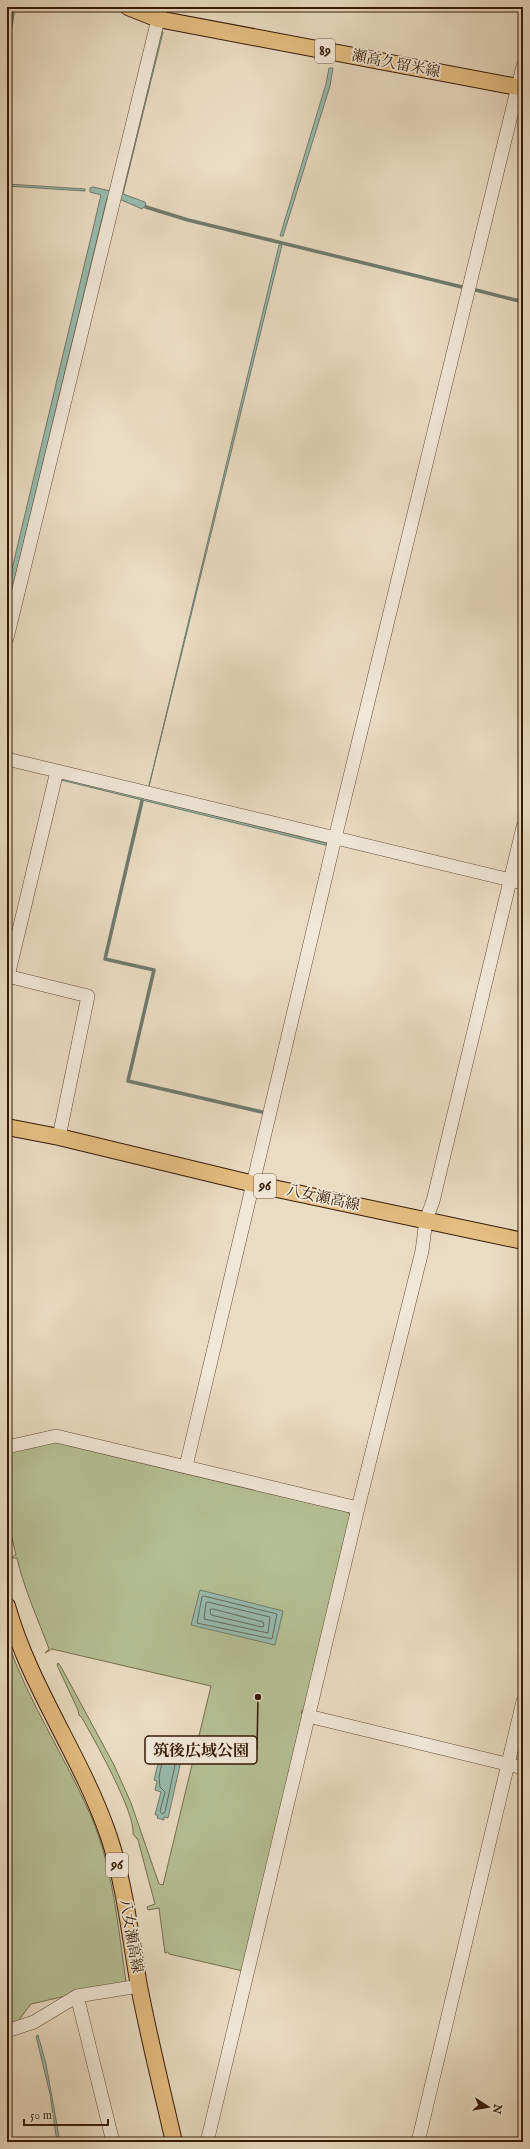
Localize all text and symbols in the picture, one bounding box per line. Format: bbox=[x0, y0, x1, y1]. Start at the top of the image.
road number: 89 bbox=[315, 39, 335, 63]
street label: 瀬高久留米線 bbox=[350, 46, 442, 82]
road number: 96 bbox=[254, 1174, 276, 1198]
street label: 八女瀬高線 bbox=[284, 1181, 362, 1215]
callout: 筑後広域公園 bbox=[145, 1736, 257, 1764]
text: 筑後広域公園 bbox=[153, 1742, 249, 1762]
road number: 96 bbox=[106, 1853, 128, 1877]
street label: 八女瀬高線 bbox=[115, 1897, 147, 1975]
north arrow bbox=[468, 2087, 508, 2127]
scale bar bbox=[24, 2101, 108, 2127]
text: N bbox=[489, 2102, 505, 2115]
text: 50 m bbox=[30, 2108, 52, 2123]

